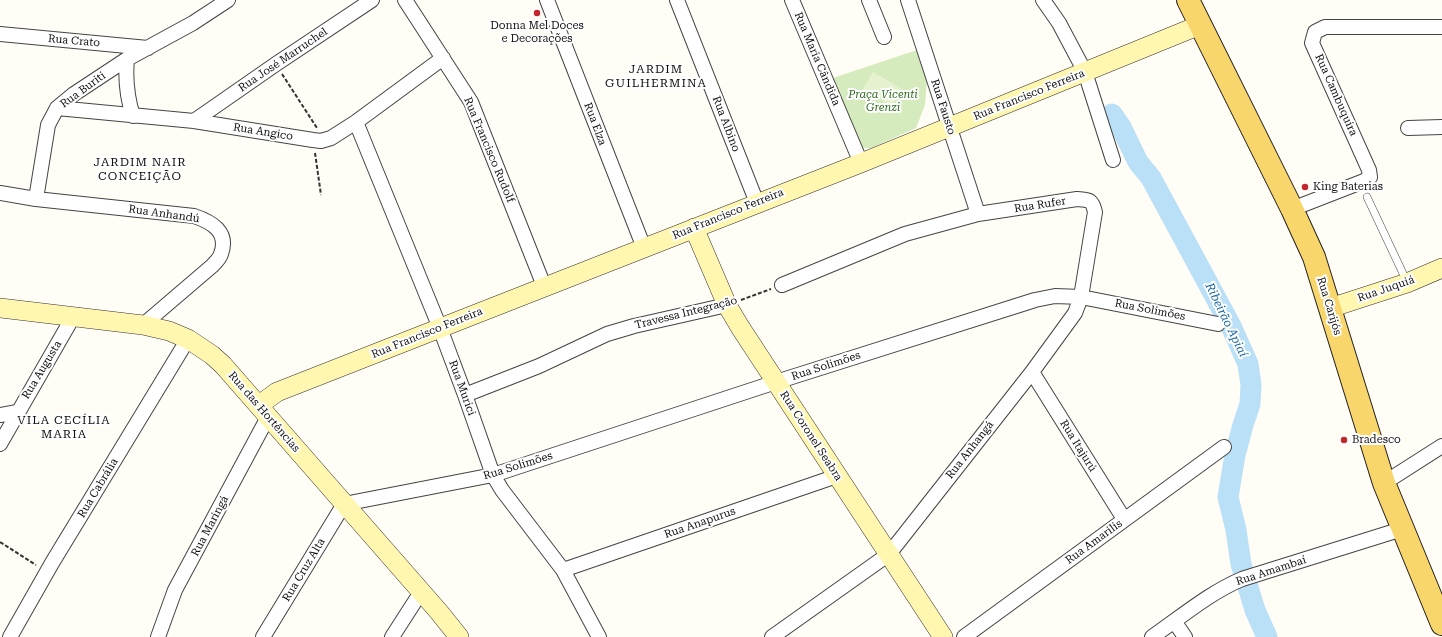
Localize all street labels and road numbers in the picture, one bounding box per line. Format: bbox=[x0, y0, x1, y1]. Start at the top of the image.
street label: Rua Maria Cândida bbox=[791, 10, 843, 108]
street label: Rua José Marruchel bbox=[236, 25, 330, 95]
street label: Rua Crato bbox=[48, 32, 100, 50]
street label: Rua Cambuquira bbox=[1312, 52, 1360, 138]
street label: Rua Francisco Ferreira bbox=[972, 67, 1086, 123]
street label: Rua Buriti bbox=[58, 69, 108, 111]
street label: Rua Fausto bbox=[928, 77, 958, 137]
street label: Rua Albino bbox=[709, 94, 743, 154]
street label: Rua Francisco Rudolf bbox=[461, 95, 517, 205]
street label: Rua Elza bbox=[581, 101, 609, 147]
street label: Rua Angico bbox=[232, 121, 294, 143]
street label: Rua Francisco Ferreira bbox=[671, 186, 785, 242]
street label: Rua Rufer bbox=[1013, 194, 1067, 216]
street label: Rua Anhandú bbox=[128, 202, 200, 226]
street label: Rua Juquiá bbox=[1356, 273, 1416, 305]
street label: Rua Carijós bbox=[1314, 275, 1344, 337]
street label: Travessa Integração bbox=[633, 294, 739, 332]
street label: Rua Solimões bbox=[1114, 297, 1186, 323]
street label: Rua Francisco Ferreira bbox=[370, 305, 484, 361]
street label: Rua Augusta bbox=[19, 338, 65, 402]
street label: Rua Solimões bbox=[790, 349, 862, 383]
street label: Rua Murici bbox=[446, 358, 478, 418]
street label: Rua das Hortências bbox=[225, 369, 303, 455]
street label: Rua Coronel Seabra bbox=[777, 389, 845, 483]
street label: Rua Anhangá bbox=[943, 418, 997, 482]
street label: Rua Itajurú bbox=[1057, 418, 1099, 474]
street label: Rua Solimões bbox=[482, 449, 554, 483]
street label: Rua Cabrália bbox=[75, 456, 121, 520]
street label: Rua Maringá bbox=[189, 494, 231, 558]
street label: Rua Anapurus bbox=[663, 505, 737, 541]
street label: Rua Amarilis bbox=[1063, 517, 1125, 567]
street label: Rua Cruz Alta bbox=[280, 536, 328, 604]
street label: Rua Amambaí bbox=[1234, 553, 1308, 589]

